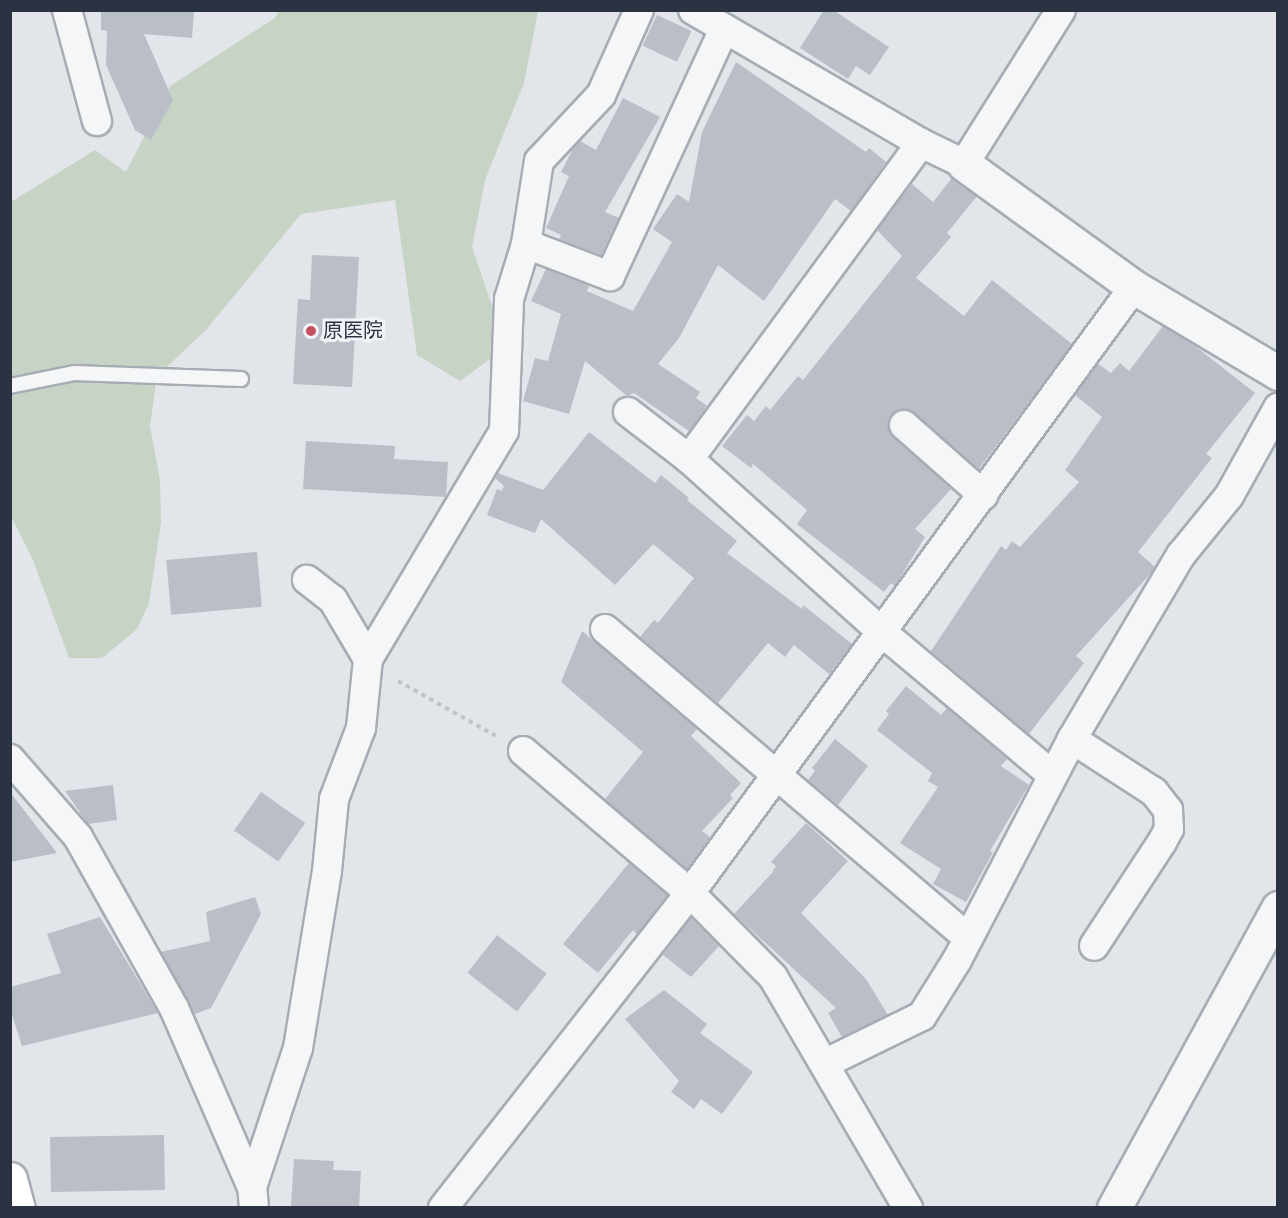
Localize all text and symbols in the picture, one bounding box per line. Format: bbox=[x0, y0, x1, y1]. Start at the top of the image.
place label: 原医院 bbox=[323, 319, 383, 343]
marker: 原医院 bbox=[304, 324, 318, 338]

